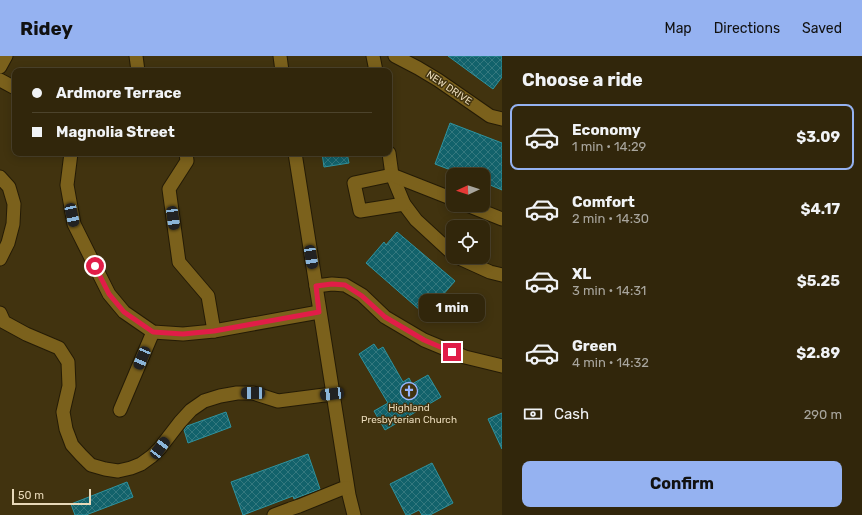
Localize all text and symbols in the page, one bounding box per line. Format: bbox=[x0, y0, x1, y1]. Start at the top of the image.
text: Ridey bbox=[20, 17, 73, 40]
text: Map bbox=[665, 20, 692, 37]
text: Directions bbox=[714, 20, 780, 37]
text: Saved bbox=[802, 20, 842, 37]
street label: NEW DRIVE bbox=[424, 68, 474, 108]
text: Choose a ride bbox=[522, 69, 643, 91]
text: Ardmore Terrace bbox=[56, 84, 182, 102]
icon: car bbox=[524, 119, 560, 155]
text: Economy bbox=[572, 121, 641, 139]
text: Magnolia Street bbox=[56, 123, 175, 141]
text: $3.09 bbox=[796, 128, 840, 146]
text: 1 min · 14:29 bbox=[572, 139, 646, 154]
north arrow bbox=[446, 168, 490, 212]
map controls bbox=[446, 168, 490, 264]
icon: car bbox=[524, 191, 560, 227]
text: Comfort bbox=[572, 193, 635, 211]
text: $4.17 bbox=[801, 200, 840, 218]
car bbox=[64, 202, 80, 228]
car bbox=[165, 205, 181, 231]
text: 2 min · 14:30 bbox=[572, 211, 649, 226]
button: locate bbox=[446, 220, 490, 264]
car bbox=[303, 244, 319, 270]
route start bbox=[86, 257, 104, 275]
icon: car bbox=[524, 263, 560, 299]
text: XL bbox=[572, 265, 591, 283]
text: $5.25 bbox=[797, 272, 840, 290]
text: 3 min · 14:31 bbox=[572, 283, 646, 298]
callout: 1 min bbox=[419, 294, 485, 322]
text: 1 min bbox=[435, 300, 469, 315]
icon: car bbox=[524, 335, 560, 371]
text: Green bbox=[572, 337, 617, 355]
route end bbox=[443, 343, 461, 361]
text: $2.89 bbox=[796, 344, 840, 362]
car bbox=[132, 345, 152, 371]
text: 4 min · 14:32 bbox=[572, 355, 649, 370]
church icon: Highland Presbyterian Church bbox=[399, 381, 419, 401]
car bbox=[241, 387, 265, 399]
car bbox=[319, 387, 345, 401]
place label: Highland Presbyterian Church bbox=[361, 402, 457, 426]
icon: cash bbox=[522, 403, 544, 425]
text: Cash bbox=[554, 405, 589, 423]
text: 290 m bbox=[804, 407, 842, 422]
car bbox=[148, 435, 172, 461]
button: Confirm bbox=[522, 461, 842, 507]
scale bar bbox=[12, 487, 91, 506]
text: 50 m bbox=[18, 489, 44, 502]

